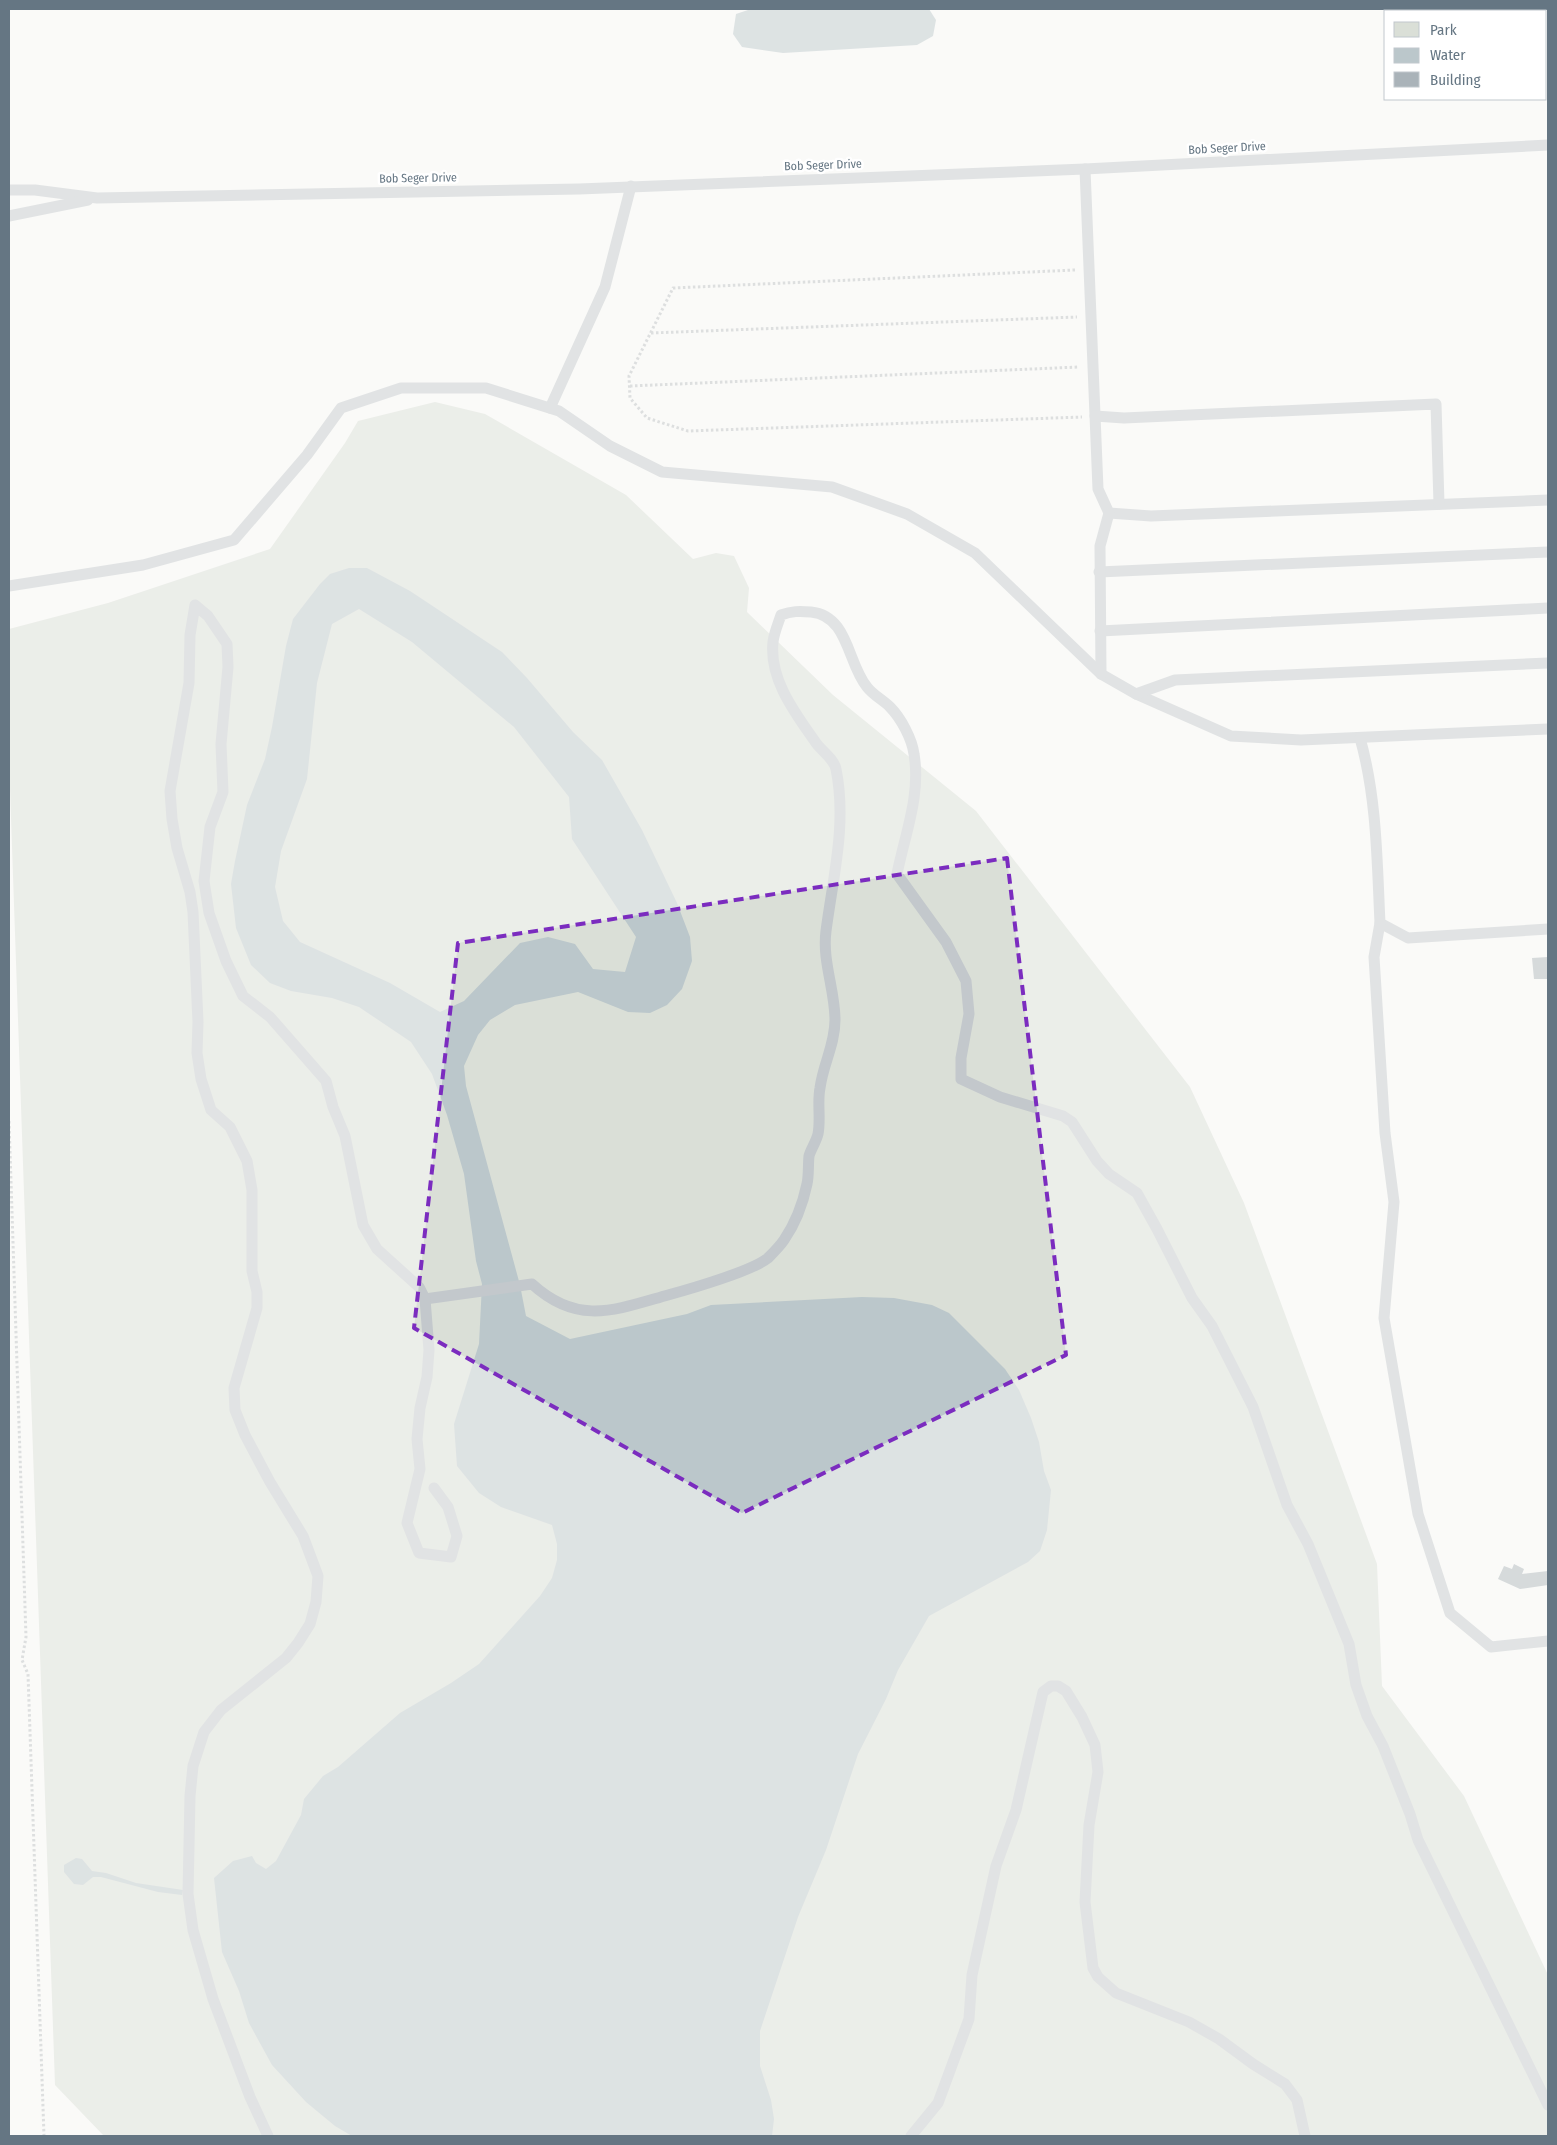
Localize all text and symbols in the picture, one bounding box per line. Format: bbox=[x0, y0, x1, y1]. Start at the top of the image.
legend bbox=[1384, 10, 1547, 100]
text: Park bbox=[1430, 21, 1457, 39]
text: Water bbox=[1430, 46, 1466, 64]
text: Building bbox=[1430, 71, 1481, 89]
street label: Bob Seger Drive bbox=[1188, 139, 1266, 157]
street label: Bob Seger Drive bbox=[784, 157, 862, 173]
street label: Bob Seger Drive bbox=[379, 170, 457, 186]

